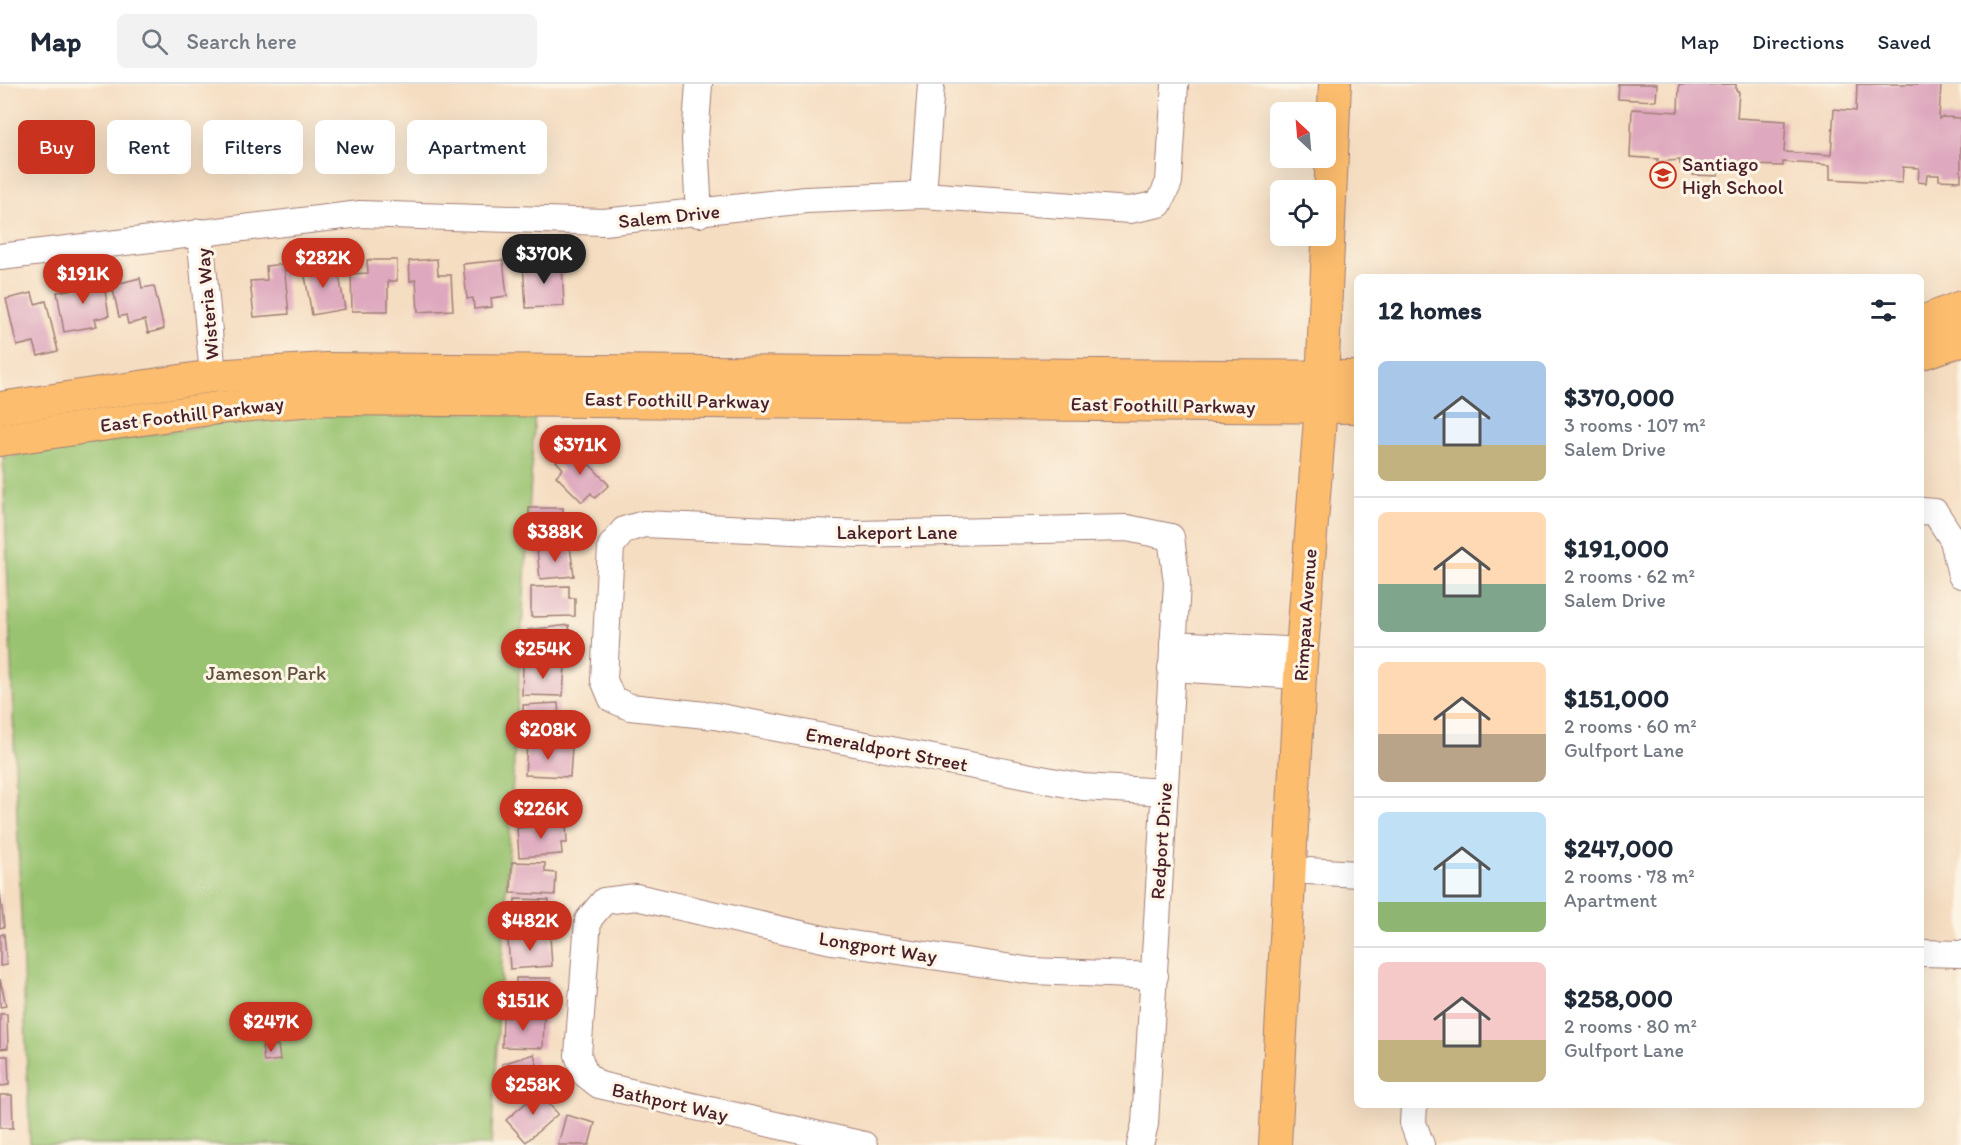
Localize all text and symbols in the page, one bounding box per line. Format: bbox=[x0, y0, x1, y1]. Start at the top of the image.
search box bbox=[117, 14, 537, 68]
text: Map bbox=[30, 24, 81, 58]
icon: search bbox=[138, 25, 171, 58]
text: Search here bbox=[186, 28, 297, 55]
text: Map bbox=[1681, 29, 1719, 54]
text: Directions bbox=[1752, 29, 1844, 54]
text: Saved bbox=[1877, 29, 1931, 54]
north arrow bbox=[1270, 102, 1336, 168]
map controls bbox=[1270, 102, 1336, 246]
chip: Buy bbox=[18, 120, 95, 174]
chip: Rent bbox=[107, 120, 191, 174]
chip: Filters bbox=[203, 120, 303, 174]
chip: New bbox=[315, 120, 395, 174]
chip: Apartment bbox=[407, 120, 547, 174]
place label: Santiago High School bbox=[1682, 152, 1784, 199]
school or university icon: Santiago High School bbox=[1648, 160, 1678, 190]
button: locate bbox=[1270, 180, 1336, 246]
street label: Salem Drive bbox=[617, 199, 721, 233]
pin: $370K bbox=[502, 234, 586, 285]
pin: $282K bbox=[281, 238, 365, 289]
text: $370K bbox=[516, 241, 572, 265]
text: $282K bbox=[296, 245, 350, 269]
street label: Wisteria Way bbox=[190, 246, 224, 361]
pin: $191K bbox=[41, 254, 125, 305]
text: $191K bbox=[57, 261, 109, 285]
text: 12 homes bbox=[1378, 294, 1482, 326]
icon: filters bbox=[1867, 294, 1900, 327]
text: $370,000 bbox=[1564, 381, 1674, 413]
icon: home bbox=[1426, 385, 1498, 457]
street label: East Foothill Parkway bbox=[584, 386, 770, 414]
street label: East Foothill Parkway bbox=[99, 391, 286, 437]
street label: East Foothill Parkway bbox=[1070, 391, 1256, 419]
text: 3 rooms · 107 m² bbox=[1564, 413, 1706, 437]
pin: $371K bbox=[538, 425, 622, 476]
text: $371K bbox=[553, 432, 607, 456]
text: Salem Drive bbox=[1564, 437, 1666, 461]
pin: $388K bbox=[513, 512, 597, 563]
text: $388K bbox=[527, 519, 583, 543]
street label: Lakeport Lane bbox=[836, 520, 958, 544]
text: $191,000 bbox=[1564, 532, 1669, 564]
icon: home bbox=[1426, 536, 1498, 608]
street label: Rimpau Avenue bbox=[1288, 548, 1322, 682]
text: 2 rooms · 62 m² bbox=[1564, 564, 1695, 588]
text: Salem Drive bbox=[1564, 588, 1666, 612]
pin: $254K bbox=[501, 629, 585, 680]
text: $254K bbox=[515, 636, 571, 660]
park label: Jameson Park bbox=[206, 661, 326, 685]
text: $151,000 bbox=[1564, 682, 1669, 714]
icon: home bbox=[1426, 686, 1498, 758]
pin: $208K bbox=[506, 710, 590, 761]
text: 2 rooms · 60 m² bbox=[1564, 714, 1697, 738]
text: $208K bbox=[520, 717, 576, 741]
street label: Emeraldport Street bbox=[804, 722, 970, 776]
text: Gulfport Lane bbox=[1564, 738, 1684, 762]
street label: Redport Drive bbox=[1145, 782, 1177, 900]
pin: $226K bbox=[499, 789, 583, 840]
text: $226K bbox=[514, 796, 568, 820]
text: $247,000 bbox=[1564, 832, 1674, 864]
icon: home bbox=[1426, 836, 1498, 908]
text: 2 rooms · 78 m² bbox=[1564, 864, 1695, 888]
text: Apartment bbox=[1564, 888, 1657, 912]
pin: $482K bbox=[488, 901, 572, 952]
text: $482K bbox=[502, 908, 558, 932]
street label: Longport Way bbox=[817, 926, 939, 968]
pin: $151K bbox=[481, 981, 565, 1032]
text: $258,000 bbox=[1564, 982, 1673, 1014]
icon: home bbox=[1426, 986, 1498, 1058]
text: $151K bbox=[497, 988, 549, 1012]
pin: $247K bbox=[229, 1002, 313, 1053]
text: $247K bbox=[243, 1009, 299, 1033]
text: 2 rooms · 80 m² bbox=[1564, 1014, 1697, 1038]
text: Gulfport Lane bbox=[1564, 1038, 1684, 1062]
pin: $258K bbox=[491, 1065, 575, 1116]
text: $258K bbox=[506, 1072, 560, 1096]
street label: Bathport Way bbox=[610, 1077, 731, 1127]

